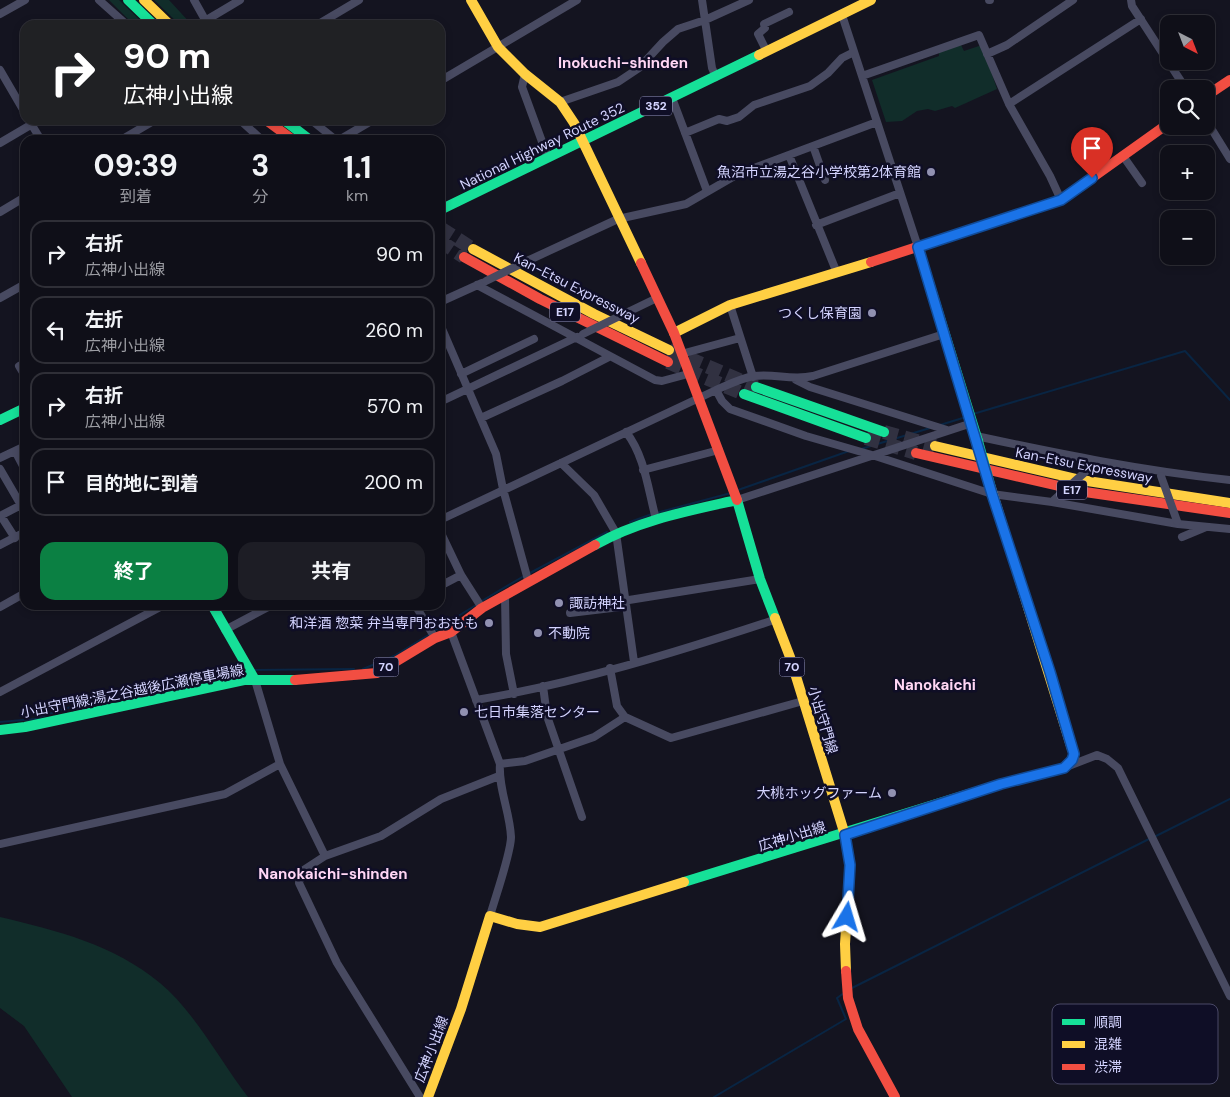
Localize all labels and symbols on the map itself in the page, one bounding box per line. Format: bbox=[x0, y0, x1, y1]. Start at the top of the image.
north arrow bbox=[1160, 15, 1215, 70]
district label: Inokuchi-shinden bbox=[558, 53, 688, 73]
road number: 352 bbox=[640, 96, 672, 115]
street label: National Highway Route 352 bbox=[457, 98, 627, 194]
pin bbox=[1071, 127, 1113, 178]
place label: 魚沼市立湯之谷小学校第2体育館 bbox=[717, 163, 921, 181]
marker: 魚沼市立湯之谷小学校第2体育館 bbox=[925, 166, 937, 178]
street label: Kan-Etsu Expressway bbox=[511, 248, 643, 328]
road number: E17 bbox=[550, 302, 580, 322]
place label: つくし保育園 bbox=[778, 304, 862, 322]
marker: つくし保育園 bbox=[866, 307, 878, 319]
street label: Kan-Etsu Expressway bbox=[1014, 443, 1154, 487]
road number: E17 bbox=[1057, 480, 1087, 500]
place label: 諏訪神社 bbox=[569, 594, 625, 612]
marker: 諏訪神社 bbox=[553, 597, 565, 609]
place label: 和洋酒 惣菜 弁当専門おおもも bbox=[290, 614, 479, 632]
marker: 和洋酒 惣菜 弁当専門おおもも bbox=[483, 617, 495, 629]
place label: 不動院 bbox=[548, 624, 590, 642]
marker: 不動院 bbox=[532, 627, 544, 639]
road number: 70 bbox=[374, 658, 398, 676]
road number: 70 bbox=[780, 658, 804, 676]
street label: 小出守門線;湯之谷越後広瀬停車場線 bbox=[19, 660, 245, 722]
district label: Nanokaichi bbox=[894, 675, 976, 695]
street label: 小出守門線 bbox=[804, 684, 842, 756]
place label: 七日市集落センター bbox=[474, 703, 600, 721]
marker: 七日市集落センター bbox=[458, 706, 470, 718]
place label: 大桃ホッグファーム bbox=[756, 784, 882, 802]
marker: 大桃ホッグファーム bbox=[886, 787, 898, 799]
street label: 広神小出線 bbox=[756, 817, 828, 855]
district label: Nanokaichi-shinden bbox=[258, 864, 408, 884]
position arrow bbox=[820, 890, 872, 942]
legend bbox=[1052, 1004, 1218, 1084]
street label: 広神小出線 bbox=[410, 1013, 452, 1085]
text: 順調 bbox=[1094, 1013, 1122, 1031]
text: 混雑 bbox=[1094, 1035, 1122, 1053]
text: 渋滞 bbox=[1094, 1058, 1122, 1076]

